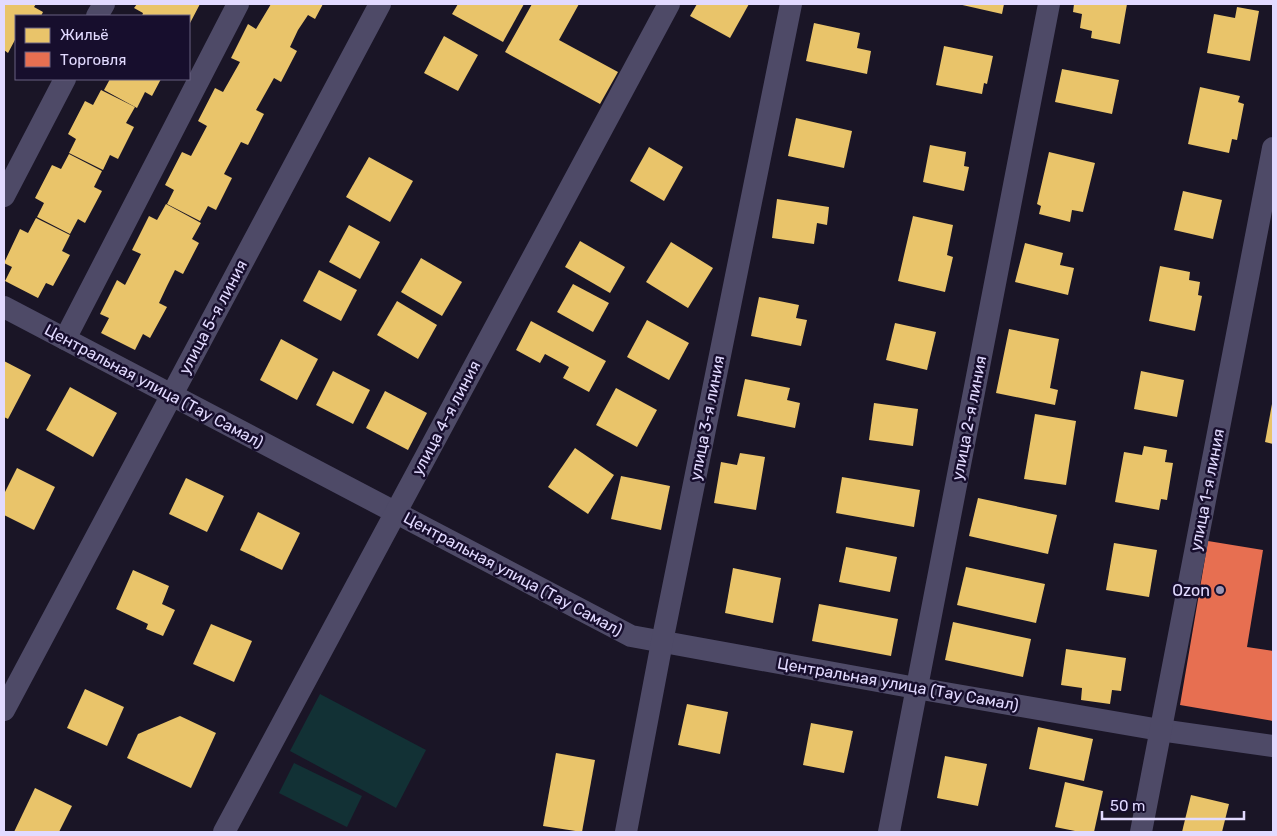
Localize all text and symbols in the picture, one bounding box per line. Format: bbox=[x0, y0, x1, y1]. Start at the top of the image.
legend bbox=[15, 15, 190, 80]
text: Жильё bbox=[60, 26, 109, 44]
text: Торговля bbox=[60, 51, 126, 69]
street label: улица 5-я линия bbox=[175, 256, 251, 378]
street label: Центральная улица (Тау Самал) bbox=[41, 320, 267, 452]
street label: улица 3-я линия bbox=[686, 354, 728, 482]
street label: улица 2-я линия bbox=[948, 354, 990, 482]
street label: улица 4-я линия bbox=[408, 357, 484, 479]
street label: улица 1-я линия bbox=[1186, 427, 1228, 553]
street label: Центральная улица (Тау Самал) bbox=[400, 508, 626, 640]
place label: Ozon bbox=[1172, 581, 1210, 600]
marker: Ozon bbox=[1214, 584, 1226, 596]
street label: Центральная улица (Тау Самал) bbox=[776, 653, 1020, 715]
scale bar bbox=[1102, 788, 1244, 820]
text: 50 m bbox=[1110, 797, 1145, 815]

